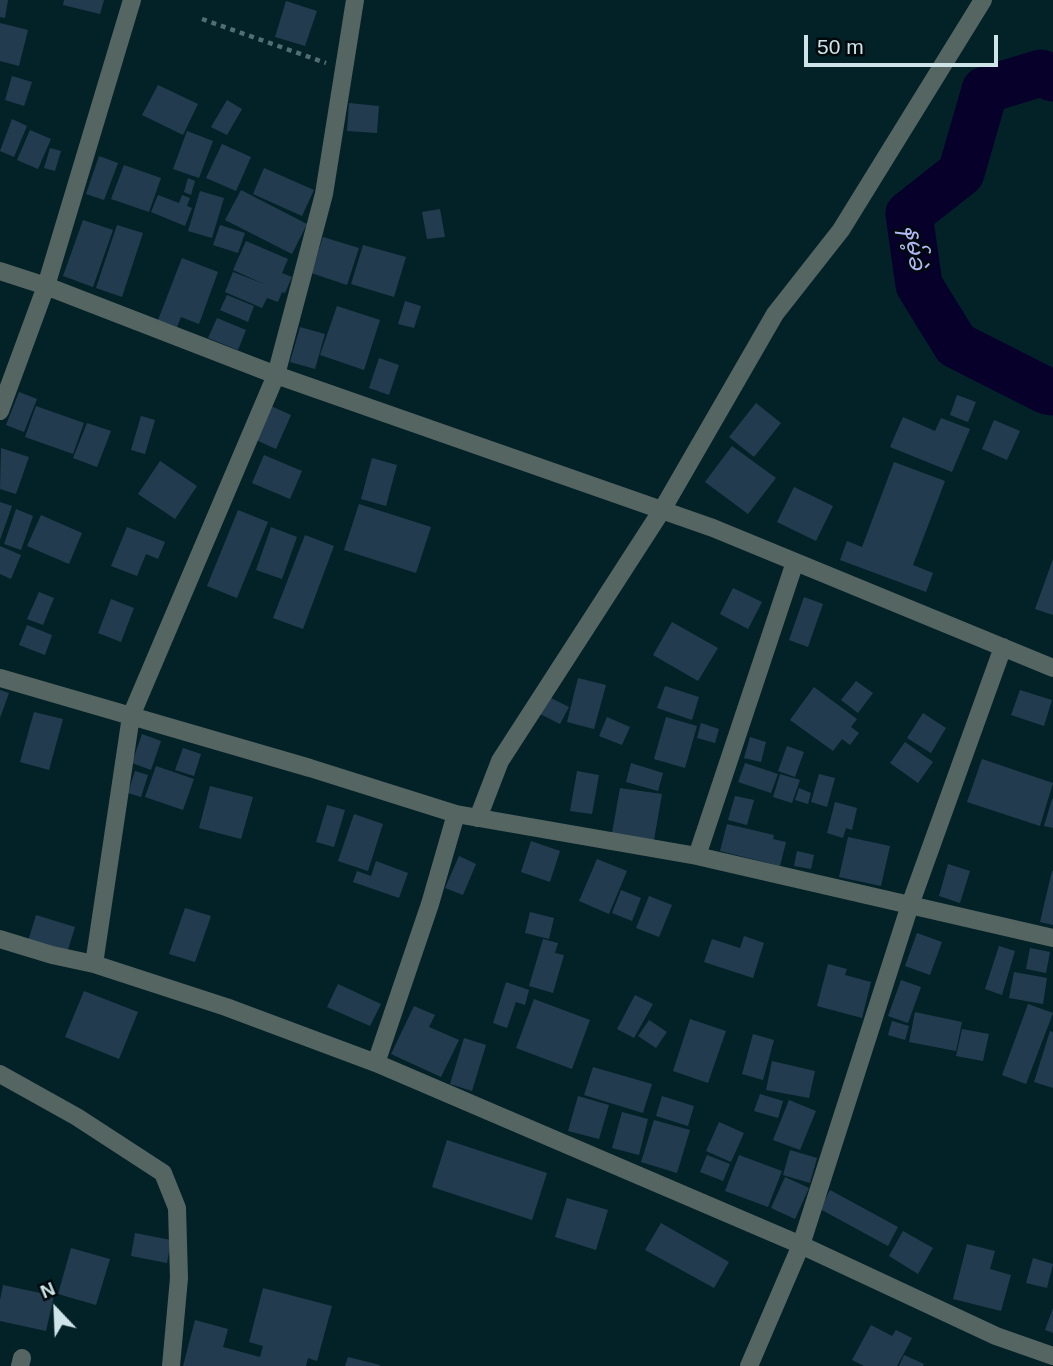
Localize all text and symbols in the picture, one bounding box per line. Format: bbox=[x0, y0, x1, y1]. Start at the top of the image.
scale bar bbox=[808, 21, 1002, 65]
text: 50 m bbox=[817, 35, 864, 58]
water label: နမ့်ခဲ bbox=[898, 224, 930, 272]
north arrow bbox=[21, 1275, 91, 1345]
text: N bbox=[37, 1278, 58, 1303]

